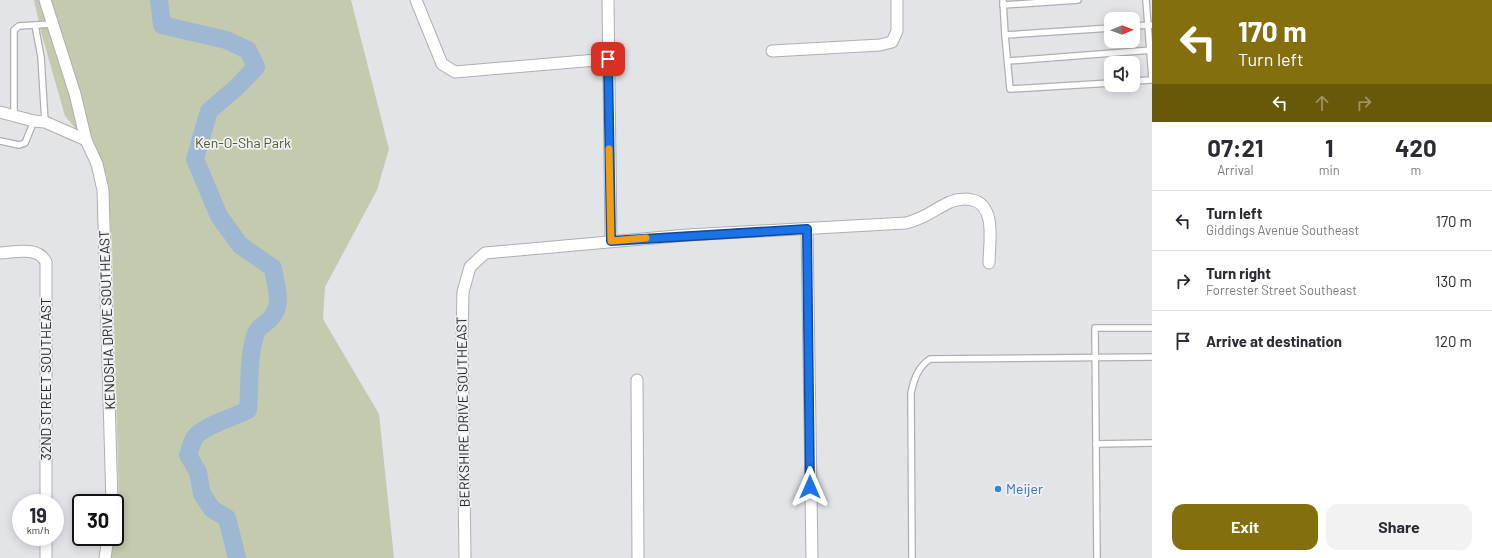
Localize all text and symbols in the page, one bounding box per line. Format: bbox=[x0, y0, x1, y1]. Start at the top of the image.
north arrow bbox=[1104, 12, 1140, 48]
map controls bbox=[1104, 12, 1140, 92]
text: 170 m bbox=[1238, 14, 1307, 48]
icon: left bbox=[1172, 16, 1224, 68]
pin bbox=[591, 42, 625, 76]
icon: arrive bbox=[597, 48, 619, 70]
text: Turn left bbox=[1238, 48, 1304, 70]
button: sound bbox=[1104, 56, 1140, 92]
icon: left bbox=[1269, 92, 1291, 114]
icon: ahead bbox=[1311, 92, 1333, 114]
icon: right bbox=[1353, 92, 1375, 114]
text: 07:21 bbox=[1207, 133, 1263, 162]
text: 1 bbox=[1325, 133, 1333, 162]
text: 420 bbox=[1395, 133, 1437, 162]
park label: Ken-O-Sha Park bbox=[195, 134, 291, 151]
text: Arrival bbox=[1217, 162, 1254, 178]
text: min bbox=[1319, 162, 1340, 178]
text: m bbox=[1410, 162, 1421, 178]
text: Turn left bbox=[1206, 204, 1262, 222]
icon: left bbox=[1172, 210, 1194, 232]
text: 170 m bbox=[1436, 212, 1472, 230]
text: Giddings Avenue Southeast bbox=[1206, 222, 1359, 238]
street label: KENOSHA DRIVE SOUTHEAST bbox=[95, 230, 118, 410]
text: Turn right bbox=[1206, 264, 1271, 282]
icon: right bbox=[1172, 270, 1194, 292]
text: 130 m bbox=[1435, 272, 1472, 290]
text: Forrester Street Southeast bbox=[1206, 282, 1357, 298]
street label: 32ND STREET SOUTHEAST bbox=[37, 297, 54, 460]
street label: BERKSHIRE DRIVE SOUTHEAST bbox=[452, 317, 473, 507]
icon: arrive bbox=[1172, 330, 1194, 352]
text: Arrive at destination bbox=[1206, 332, 1342, 350]
text: 120 m bbox=[1435, 332, 1472, 350]
position arrow bbox=[789, 466, 831, 508]
place label: Meijer bbox=[1006, 480, 1043, 497]
marker: Meijer bbox=[993, 484, 1003, 494]
speed limit sign: 30 bbox=[72, 494, 124, 546]
text: 19 bbox=[29, 503, 47, 527]
button: Exit bbox=[1172, 504, 1318, 550]
button: Share bbox=[1326, 504, 1472, 550]
text: km/h bbox=[27, 524, 49, 536]

